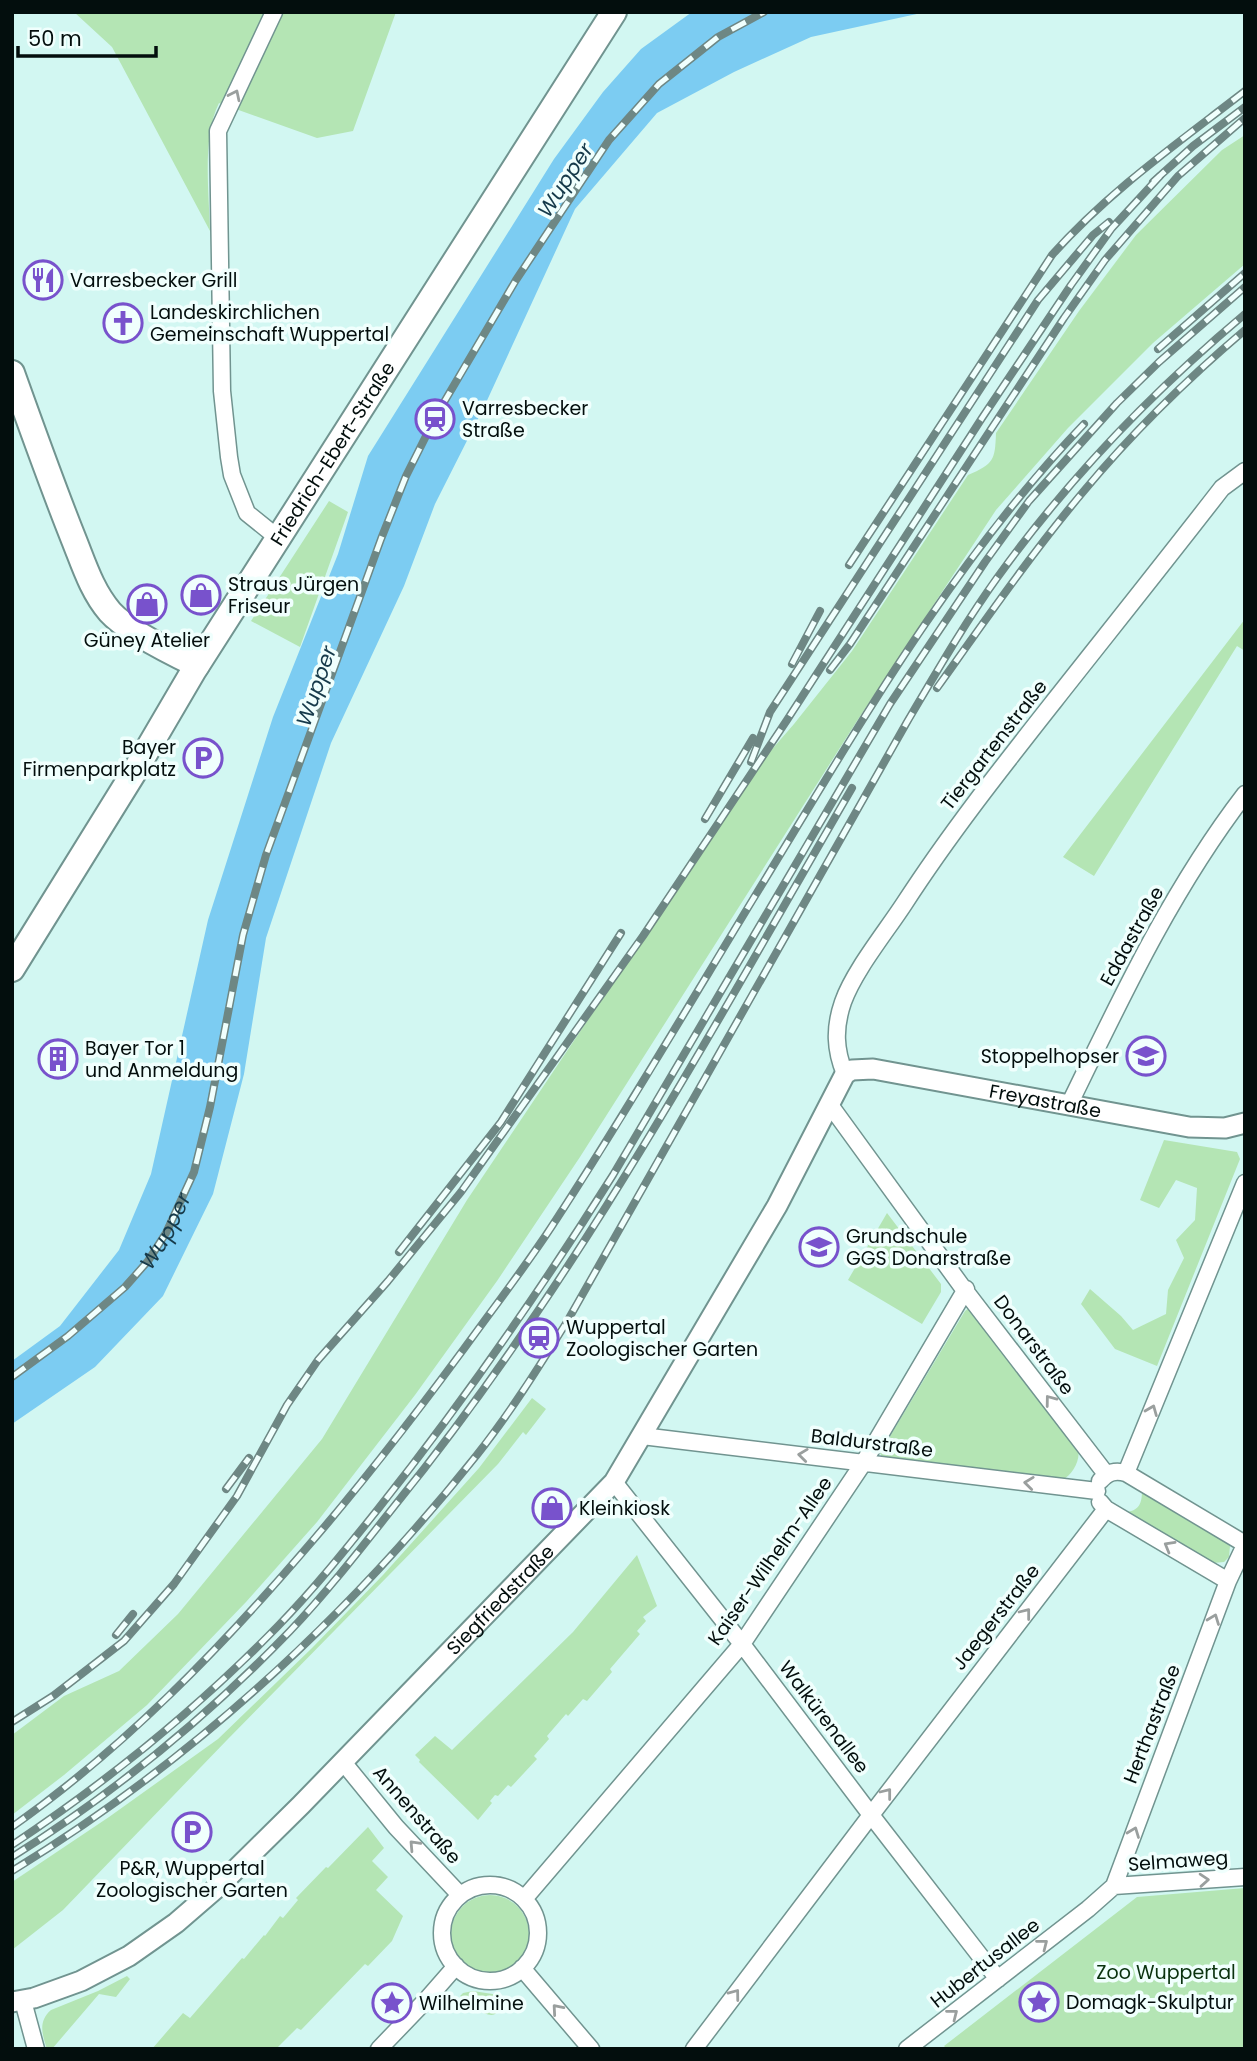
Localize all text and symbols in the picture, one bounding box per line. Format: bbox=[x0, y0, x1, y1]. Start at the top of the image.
scale bar bbox=[18, 14, 156, 58]
text: 50 m bbox=[28, 24, 82, 53]
one-way arrow bbox=[227, 90, 241, 102]
water label: Wupper bbox=[530, 136, 600, 223]
restaurant icon: Varresbecker Grill bbox=[22, 259, 64, 301]
place label: Varresbecker Grill bbox=[70, 267, 237, 294]
place label: Landeskirchlichen Gemeinschaft Wuppertal bbox=[150, 299, 389, 348]
church icon: Landeskirchlichen Gemeinschaft Wuppertal bbox=[102, 302, 144, 344]
street label: Friedrich-Ebert-Straße bbox=[263, 356, 401, 551]
place label: Varresbecker Straße bbox=[462, 395, 588, 444]
station icon: Varresbecker Straße bbox=[414, 398, 456, 440]
place label: Straus Jürgen Friseur bbox=[228, 571, 359, 620]
shop icon: Straus Jürgen Friseur bbox=[180, 574, 222, 616]
shop icon: Güney Atelier bbox=[126, 583, 168, 625]
place label: Güney Atelier bbox=[84, 627, 210, 654]
water label: Wupper bbox=[289, 641, 344, 730]
street label: Tiergartenstraße bbox=[934, 674, 1054, 816]
place label: Bayer Firmenparkplatz bbox=[23, 734, 176, 783]
parking icon: Bayer Firmenparkplatz bbox=[182, 737, 224, 779]
street label: Eddastraße bbox=[1094, 881, 1170, 991]
place label: Bayer Tor 1 und Anmeldung bbox=[85, 1035, 238, 1084]
school or university icon: Stoppelhopser bbox=[1125, 1035, 1167, 1077]
building icon: Bayer Tor 1 und Anmeldung bbox=[37, 1038, 79, 1080]
place label: Stoppelhopser bbox=[981, 1043, 1119, 1070]
street label: Freyastraße bbox=[987, 1077, 1104, 1124]
water label: Wupper bbox=[132, 1187, 198, 1275]
place label: Grundschule GGS Donarstraße bbox=[846, 1223, 1011, 1272]
school or university icon: Grundschule GGS Donarstraße bbox=[798, 1226, 840, 1268]
street label: Donarstraße bbox=[987, 1289, 1081, 1401]
place label: Wuppertal Zoologischer Garten bbox=[566, 1314, 758, 1363]
station icon: Wuppertal Zoologischer Garten bbox=[518, 1317, 560, 1359]
one-way arrow bbox=[1045, 1395, 1058, 1408]
one-way arrow bbox=[1144, 1404, 1158, 1416]
street label: Baldurstraße bbox=[809, 1422, 935, 1464]
one-way arrow bbox=[797, 1448, 809, 1463]
street label: Kaiser-Wilhelm-Allee bbox=[701, 1471, 839, 1651]
one-way arrow bbox=[1023, 1475, 1035, 1490]
shop icon: Kleinkiosk bbox=[531, 1487, 573, 1529]
place label: Kleinkiosk bbox=[579, 1495, 670, 1522]
street label: Siegfriedstraße bbox=[440, 1538, 560, 1661]
one-way arrow bbox=[1164, 1541, 1177, 1554]
street label: Jaegerstraße bbox=[946, 1558, 1046, 1676]
one-way arrow bbox=[1018, 1608, 1030, 1621]
one-way arrow bbox=[1206, 1613, 1220, 1625]
street label: Walkürenallee bbox=[773, 1655, 875, 1779]
street label: Herthastraße bbox=[1117, 1661, 1187, 1787]
street label: Annenstraße bbox=[367, 1760, 467, 1870]
one-way arrow bbox=[879, 1789, 892, 1801]
parking icon: P&R, Wuppertal Zoologischer Garten bbox=[171, 1811, 213, 1853]
one-way arrow bbox=[1126, 1826, 1140, 1838]
one-way arrow bbox=[409, 1840, 422, 1853]
street label: Selmaweg bbox=[1127, 1844, 1229, 1878]
place label: P&R, Wuppertal Zoologischer Garten bbox=[96, 1855, 288, 1904]
one-way arrow bbox=[1199, 1873, 1210, 1888]
street label: Hubertusallee bbox=[925, 1912, 1045, 2014]
one-way arrow bbox=[1035, 1940, 1048, 1953]
park label: Zoo Wuppertal bbox=[1096, 1959, 1236, 1986]
place icon: Domagk-Skulptur bbox=[1018, 1981, 1060, 2023]
place icon: Wilhelmine bbox=[371, 1982, 413, 2024]
one-way arrow bbox=[727, 1989, 740, 2002]
place label: Domagk-Skulptur bbox=[1066, 1989, 1234, 2016]
place label: Wilhelmine bbox=[419, 1990, 524, 2017]
one-way arrow bbox=[553, 2004, 565, 2017]
one-way arrow bbox=[945, 2010, 958, 2022]

